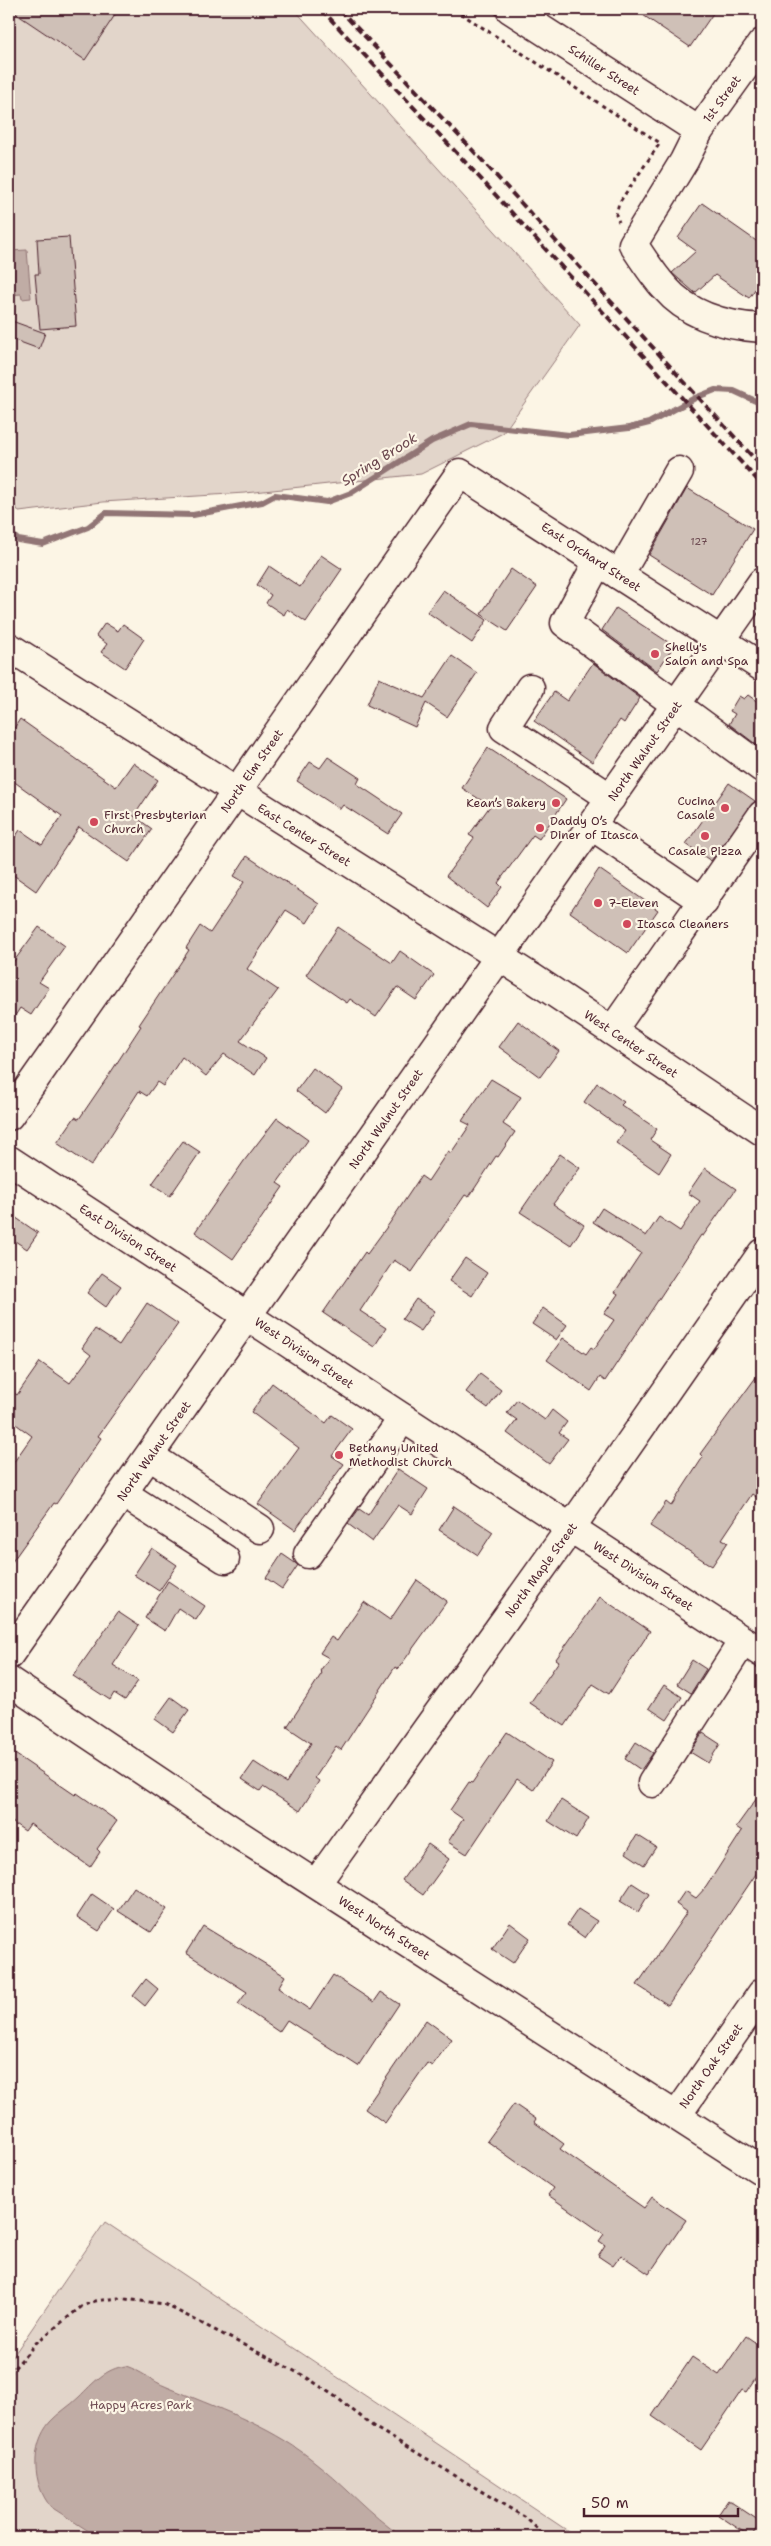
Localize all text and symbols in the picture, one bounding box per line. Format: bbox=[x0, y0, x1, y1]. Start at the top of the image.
street label: Schiller Street bbox=[565, 41, 643, 99]
street label: 1st Street bbox=[699, 72, 745, 126]
water label: Spring Brook bbox=[338, 428, 420, 490]
street label: East Orchard Street bbox=[538, 519, 644, 595]
house number: 127 bbox=[691, 535, 707, 548]
place label: Shelly's Salon and Spa bbox=[665, 639, 749, 669]
marker: Shelly's Salon and Spa bbox=[649, 648, 661, 660]
street label: North Walnut Street bbox=[604, 698, 686, 804]
street label: North Elm Street bbox=[217, 726, 287, 816]
place label: Cucina Casale bbox=[677, 793, 716, 823]
place label: Kean’s Bakery bbox=[466, 795, 546, 811]
marker: Kean’s Bakery bbox=[550, 797, 562, 809]
street label: East Center Street bbox=[254, 800, 354, 870]
marker: Cucina Casale bbox=[719, 802, 731, 814]
place label: First Presbyterian Church bbox=[104, 807, 207, 837]
place label: Daddy O’s Diner of Itasca bbox=[550, 813, 639, 843]
marker: First Presbyterian Church bbox=[88, 816, 100, 828]
marker: Daddy O’s Diner of Itasca bbox=[534, 822, 546, 834]
marker: Casale Pizza bbox=[699, 830, 711, 842]
place label: Casale Pizza bbox=[668, 843, 742, 859]
place label: 7-Eleven bbox=[608, 895, 659, 911]
marker: 7-Eleven bbox=[592, 897, 604, 909]
place label: Itasca Cleaners bbox=[637, 916, 729, 932]
marker: Itasca Cleaners bbox=[621, 918, 633, 930]
street label: West Center Street bbox=[581, 1007, 681, 1081]
street label: North Walnut Street bbox=[345, 1066, 427, 1172]
street label: East Division Street bbox=[76, 1200, 180, 1276]
street label: West Division Street bbox=[251, 1314, 357, 1392]
street label: North Walnut Street bbox=[113, 1398, 195, 1504]
place label: Bethany United Methodist Church bbox=[349, 1440, 452, 1470]
marker: Bethany United Methodist Church bbox=[333, 1449, 345, 1461]
street label: North Maple Street bbox=[501, 1519, 581, 1621]
street label: West Division Street bbox=[590, 1538, 696, 1614]
street label: West North Street bbox=[335, 1892, 433, 1964]
street label: North Oak Street bbox=[676, 2020, 746, 2112]
park label: Happy Acres Park bbox=[90, 2397, 192, 2413]
scale bar bbox=[584, 2486, 737, 2518]
text: 50 m bbox=[591, 2493, 629, 2513]

